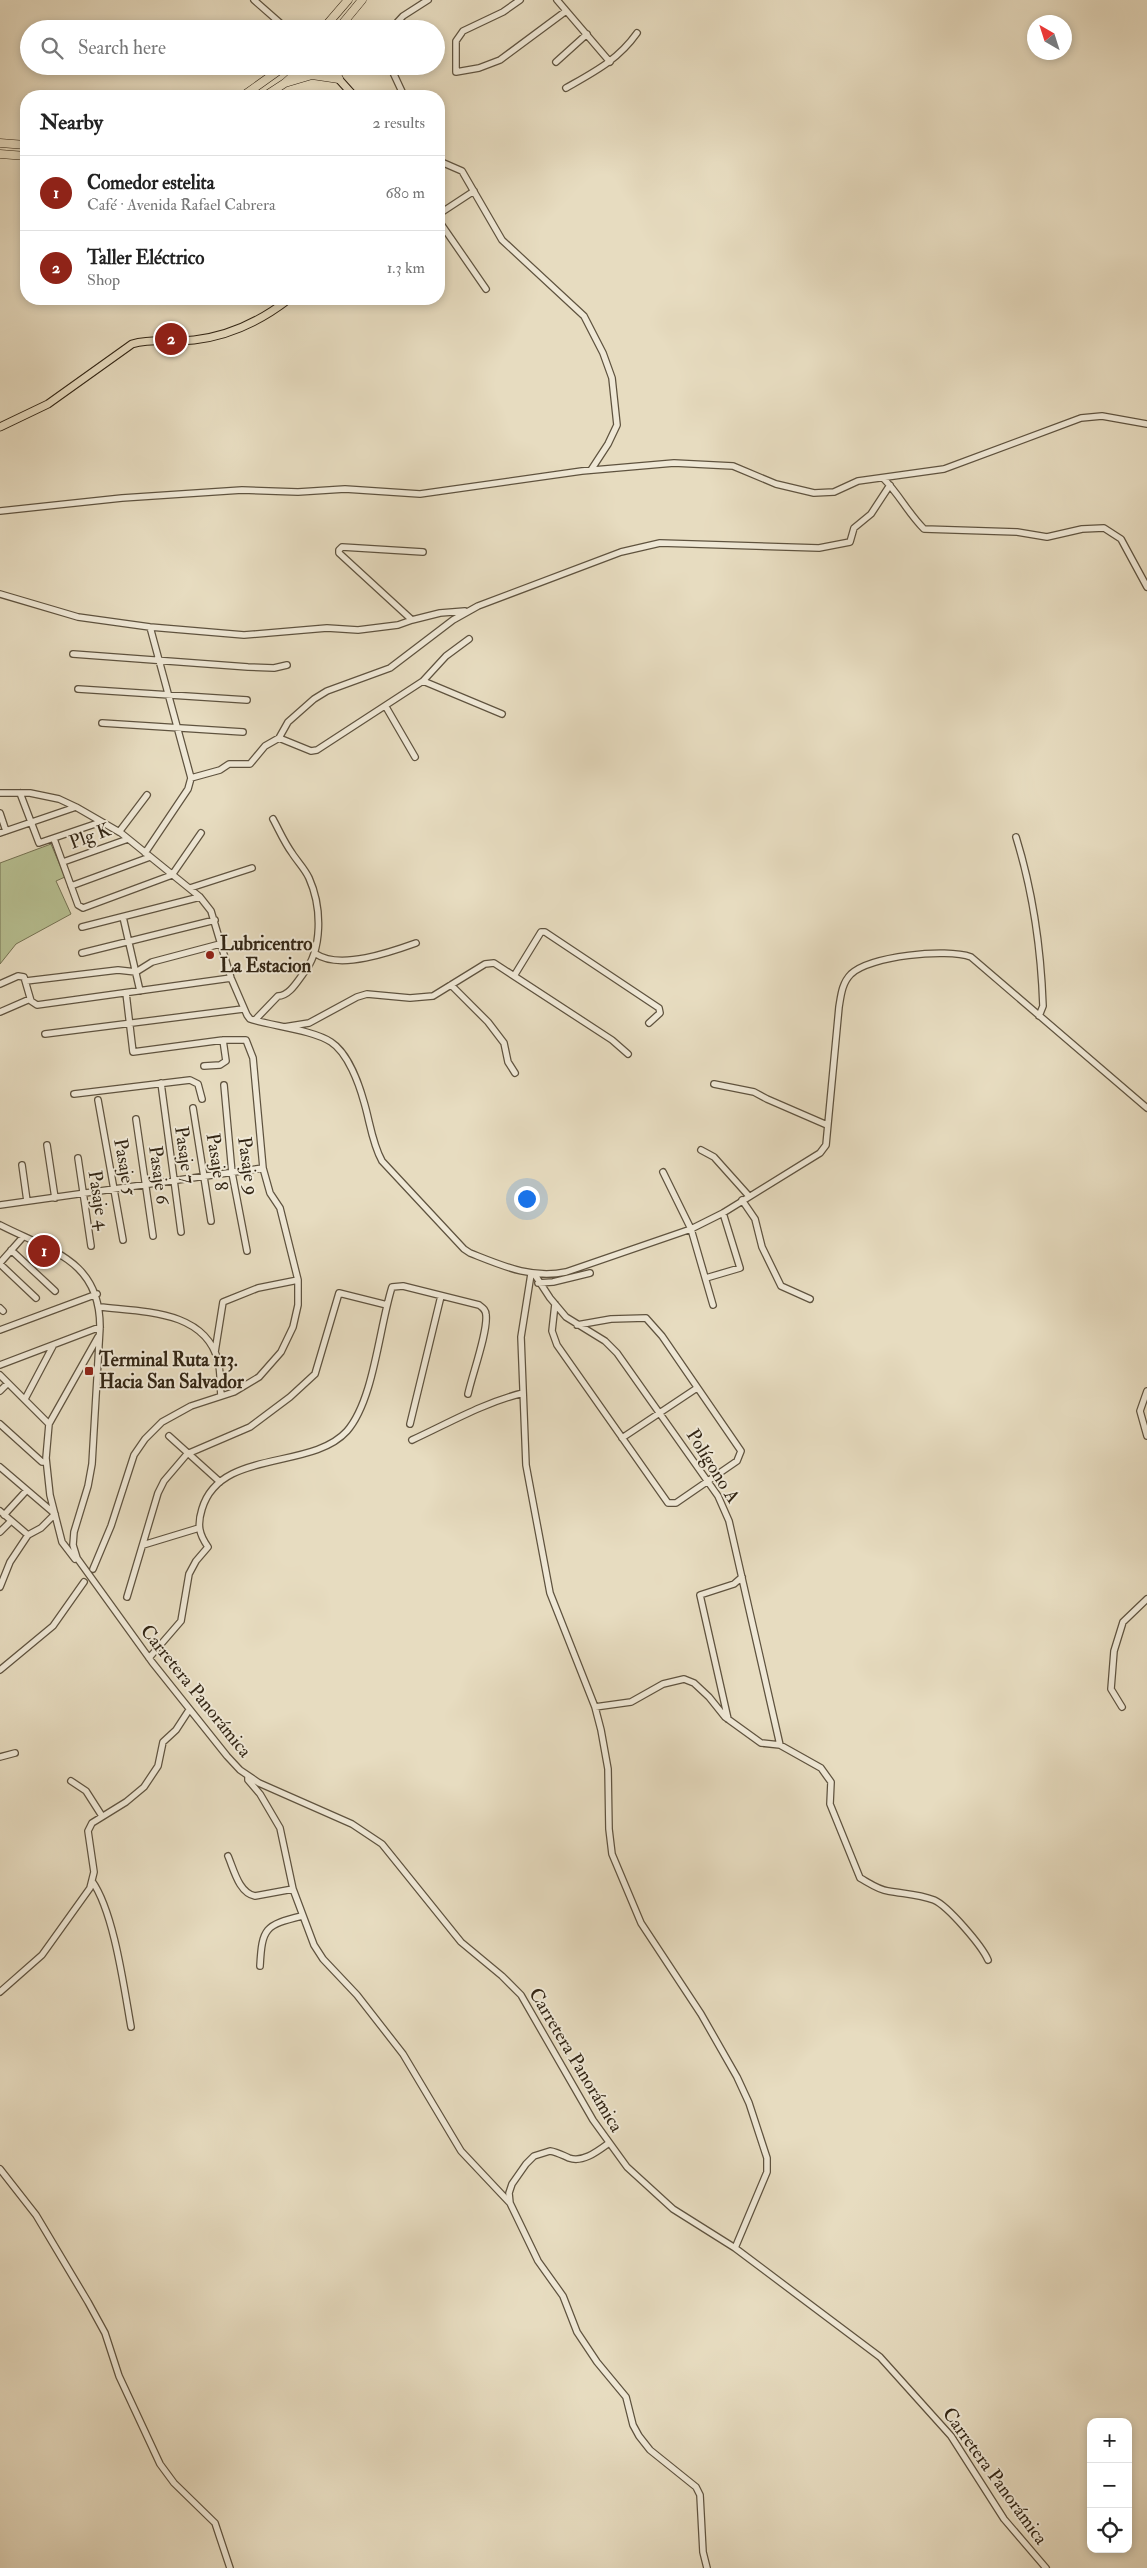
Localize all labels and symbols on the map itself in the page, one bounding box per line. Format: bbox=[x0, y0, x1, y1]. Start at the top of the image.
north arrow bbox=[1027, 15, 1072, 60]
pin: 2 bbox=[155, 320, 187, 358]
street label: Plg K bbox=[66, 817, 115, 855]
place label: Lubricentro La Estacion bbox=[220, 932, 312, 978]
marker: Lubricentro La Estacion bbox=[204, 949, 216, 961]
street label: Pasaje 7 bbox=[169, 1125, 201, 1186]
street label: Pasaje 8 bbox=[201, 1131, 233, 1193]
street label: Pasaje 9 bbox=[232, 1135, 264, 1197]
street label: Pasaje 5 bbox=[108, 1137, 142, 1198]
street label: Pasaje 6 bbox=[143, 1144, 175, 1207]
street label: Pasaje 4 bbox=[83, 1169, 116, 1232]
your location bbox=[514, 1186, 540, 1212]
pin: 1 bbox=[28, 1232, 60, 1270]
place label: Terminal Ruta 113. Hacia San Salvador bbox=[98, 1348, 245, 1394]
marker: Terminal Ruta 113. Hacia San Salvador bbox=[83, 1365, 95, 1377]
street label: Polígono A bbox=[681, 1424, 745, 1508]
street label: Carretera Panorámica bbox=[135, 1620, 257, 1762]
street label: Carretera Panorámica bbox=[523, 1983, 629, 2137]
street label: Carretera Panorámica bbox=[937, 2403, 1053, 2550]

